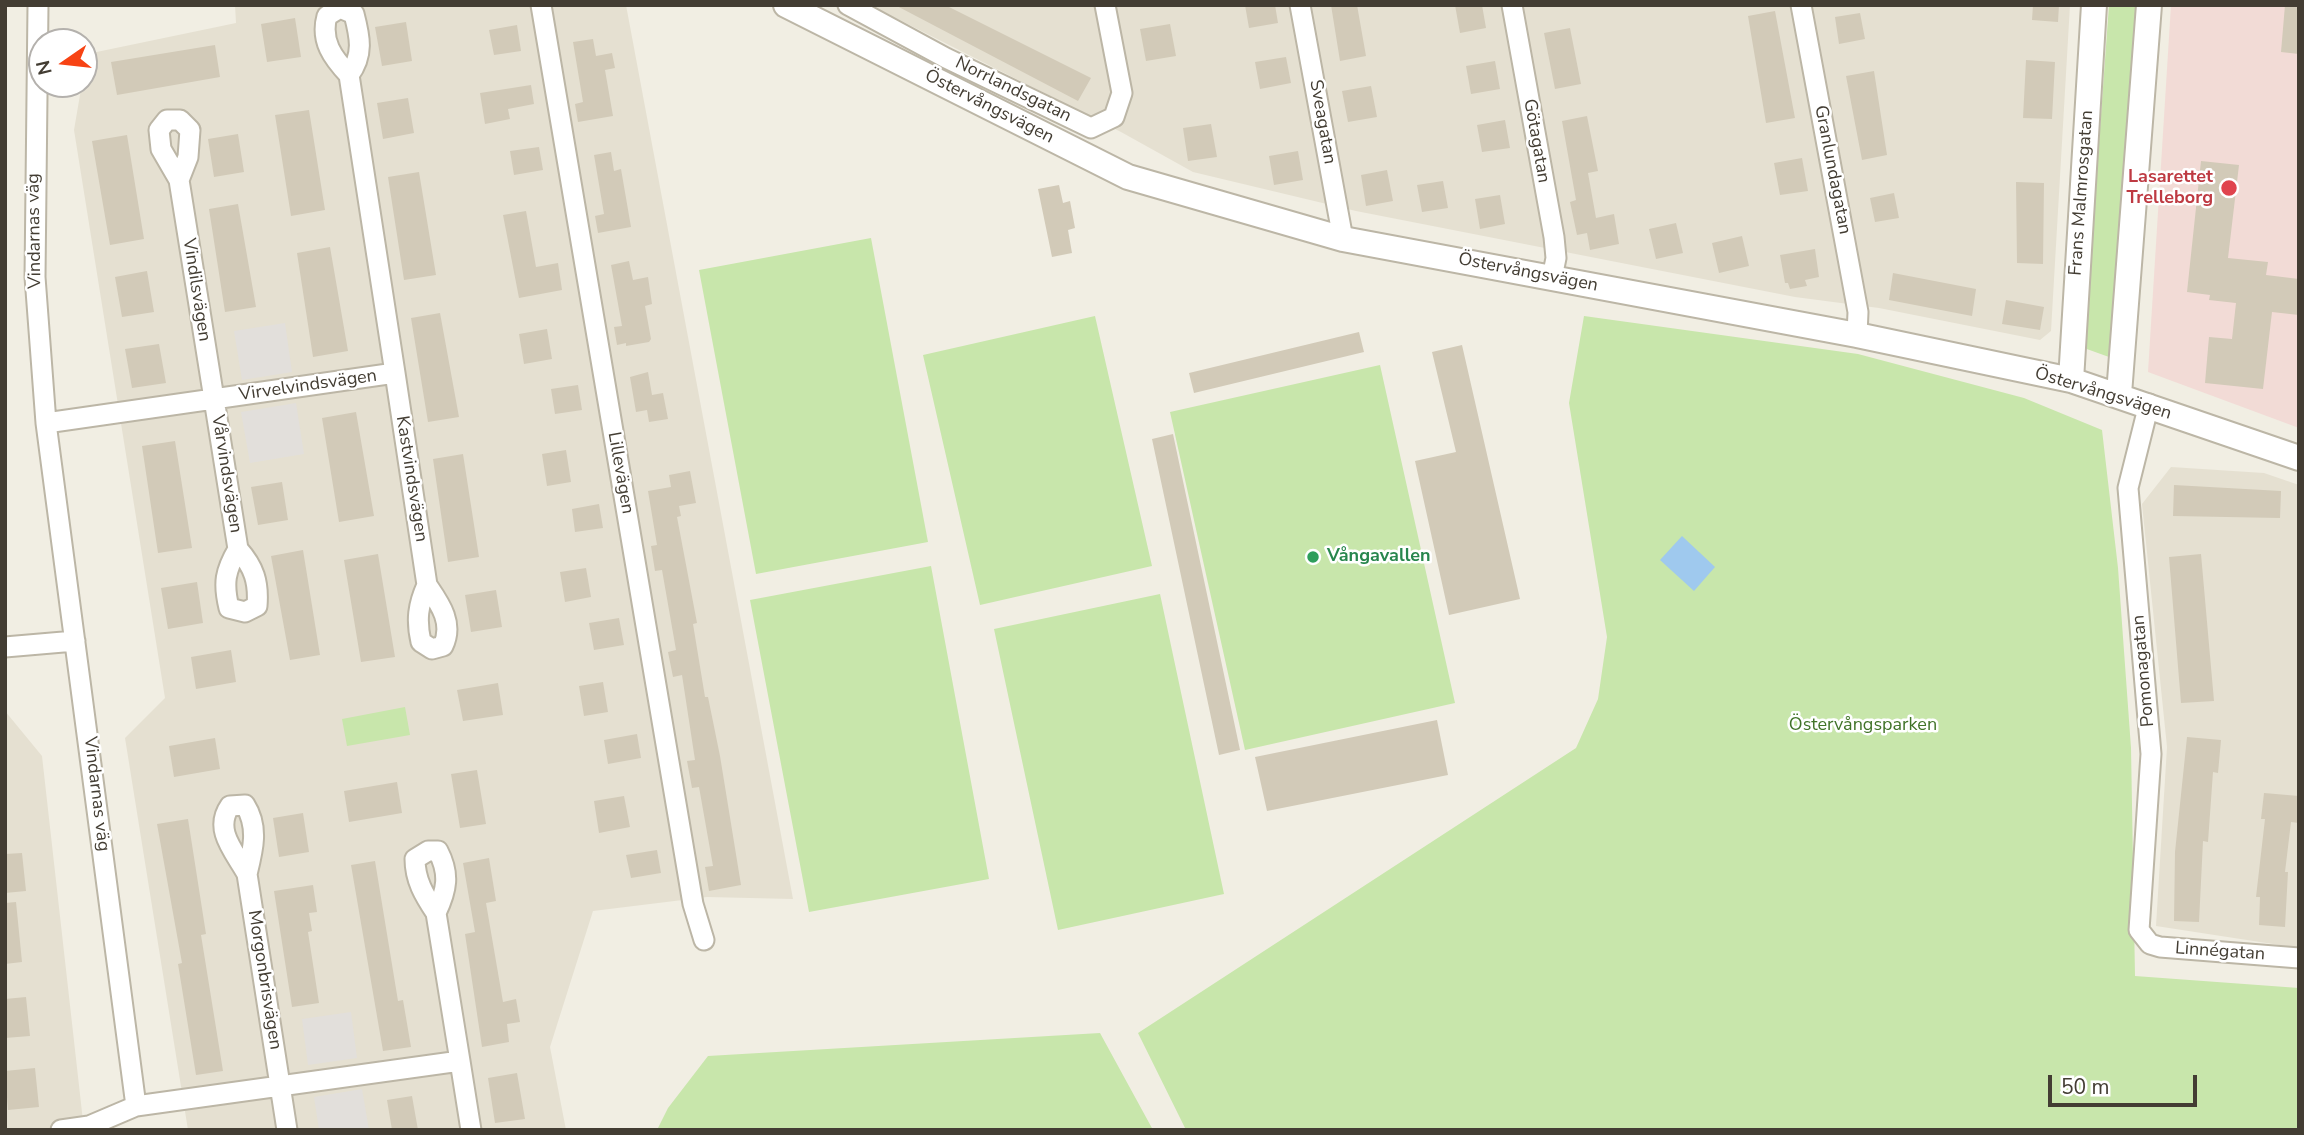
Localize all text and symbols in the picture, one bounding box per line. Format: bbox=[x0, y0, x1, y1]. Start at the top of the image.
north arrow bbox=[28, 28, 98, 98]
street label: Norrlandsgatan bbox=[951, 53, 1075, 127]
text: N bbox=[30, 58, 59, 78]
street label: Östervångsvägen bbox=[921, 65, 1057, 149]
street label: Sveagatan bbox=[1304, 78, 1340, 166]
street label: Götagatan bbox=[1518, 97, 1554, 185]
street label: Granlundagatan bbox=[1809, 104, 1855, 236]
street label: Frans Malmrosgatan bbox=[2065, 109, 2099, 277]
place label: Lasarettet Trelleborg bbox=[2126, 167, 2213, 210]
street label: Vindarnas väg bbox=[23, 173, 47, 289]
marker: Lasarettet Trelleborg bbox=[2219, 178, 2239, 198]
street label: Vindilsvägen bbox=[177, 237, 215, 343]
street label: Östervångsvägen bbox=[1456, 249, 1600, 297]
street label: Östervångsvägen bbox=[2032, 363, 2174, 425]
street label: Virvelvindsvägen bbox=[238, 366, 378, 406]
street label: Vårvindsvägen bbox=[206, 413, 246, 535]
street label: Kastvindsvägen bbox=[390, 414, 432, 544]
street label: Lillevägen bbox=[602, 430, 638, 516]
place label: Vångavallen bbox=[1327, 546, 1431, 568]
marker: Vångavallen bbox=[1305, 549, 1321, 565]
street label: Pomonagatan bbox=[2128, 614, 2160, 728]
park label: Östervångsparken bbox=[1789, 715, 1937, 737]
street label: Vindarnas väg bbox=[78, 735, 114, 853]
street label: Morgonbrisvägen bbox=[242, 909, 286, 1051]
street label: Linnégatan bbox=[2174, 938, 2266, 966]
scale bar bbox=[2052, 1062, 2201, 1106]
text: 50 m bbox=[2061, 1073, 2110, 1101]

